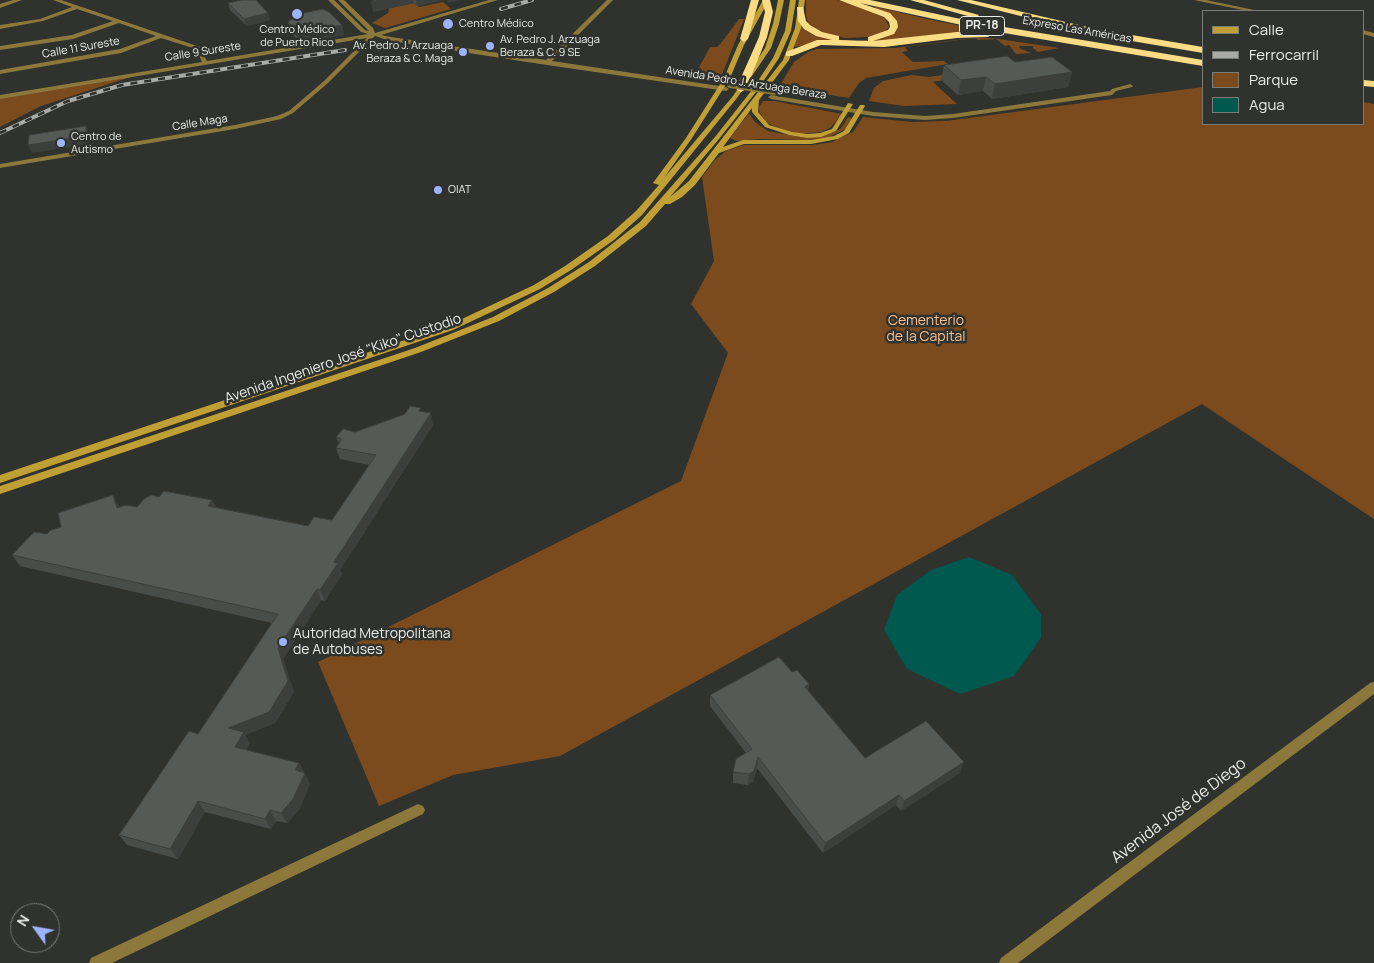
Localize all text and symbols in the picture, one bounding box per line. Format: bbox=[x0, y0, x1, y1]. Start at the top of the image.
marker: Centro Médico de Puerto Rico bbox=[290, 7, 304, 21]
legend bbox=[1202, 10, 1364, 125]
street label: Expreso Las Américas bbox=[1022, 14, 1132, 46]
road number: PR-18 bbox=[960, 16, 1004, 36]
marker: Centro Médico bbox=[441, 17, 455, 31]
place label: Centro Médico bbox=[459, 17, 534, 31]
text: Calle bbox=[1249, 19, 1284, 40]
place label: Centro Médico de Puerto Rico bbox=[260, 23, 334, 49]
place label: Av. Pedro J. Arzuaga Beraza & C. 9 SE bbox=[500, 33, 600, 59]
street label: Calle 11 Sureste bbox=[41, 35, 121, 61]
street label: Calle 9 Sureste bbox=[164, 39, 242, 65]
place label: Av. Pedro J. Arzuaga Beraza & C. Maga bbox=[353, 39, 453, 65]
marker: Av. Pedro J. Arzuaga Beraza & C. 9 SE bbox=[484, 40, 496, 52]
text: Ferrocarril bbox=[1249, 44, 1319, 65]
marker: Av. Pedro J. Arzuaga Beraza & C. Maga bbox=[457, 46, 469, 58]
street label: Avenida Pedro J. Arzuaga Beraza bbox=[665, 64, 827, 102]
text: Parque bbox=[1249, 69, 1298, 90]
text: Agua bbox=[1249, 94, 1285, 115]
street label: Calle Maga bbox=[171, 112, 229, 134]
place label: Centro de Autismo bbox=[71, 130, 122, 156]
marker: Centro de Autismo bbox=[55, 137, 67, 149]
place label: OIAT bbox=[448, 183, 471, 197]
marker: OIAT bbox=[432, 184, 444, 196]
street label: Avenida Ingeniero José "Kiko" Custodio bbox=[222, 310, 464, 408]
park label: Cementerio de la Capital bbox=[886, 313, 966, 346]
place label: Autoridad Metropolitana de Autobuses bbox=[293, 626, 451, 658]
marker: Autoridad Metropolitana de Autobuses bbox=[277, 636, 289, 648]
street label: Avenida José de Diego bbox=[1108, 754, 1250, 868]
north arrow bbox=[10, 903, 60, 953]
text: N bbox=[12, 911, 33, 930]

